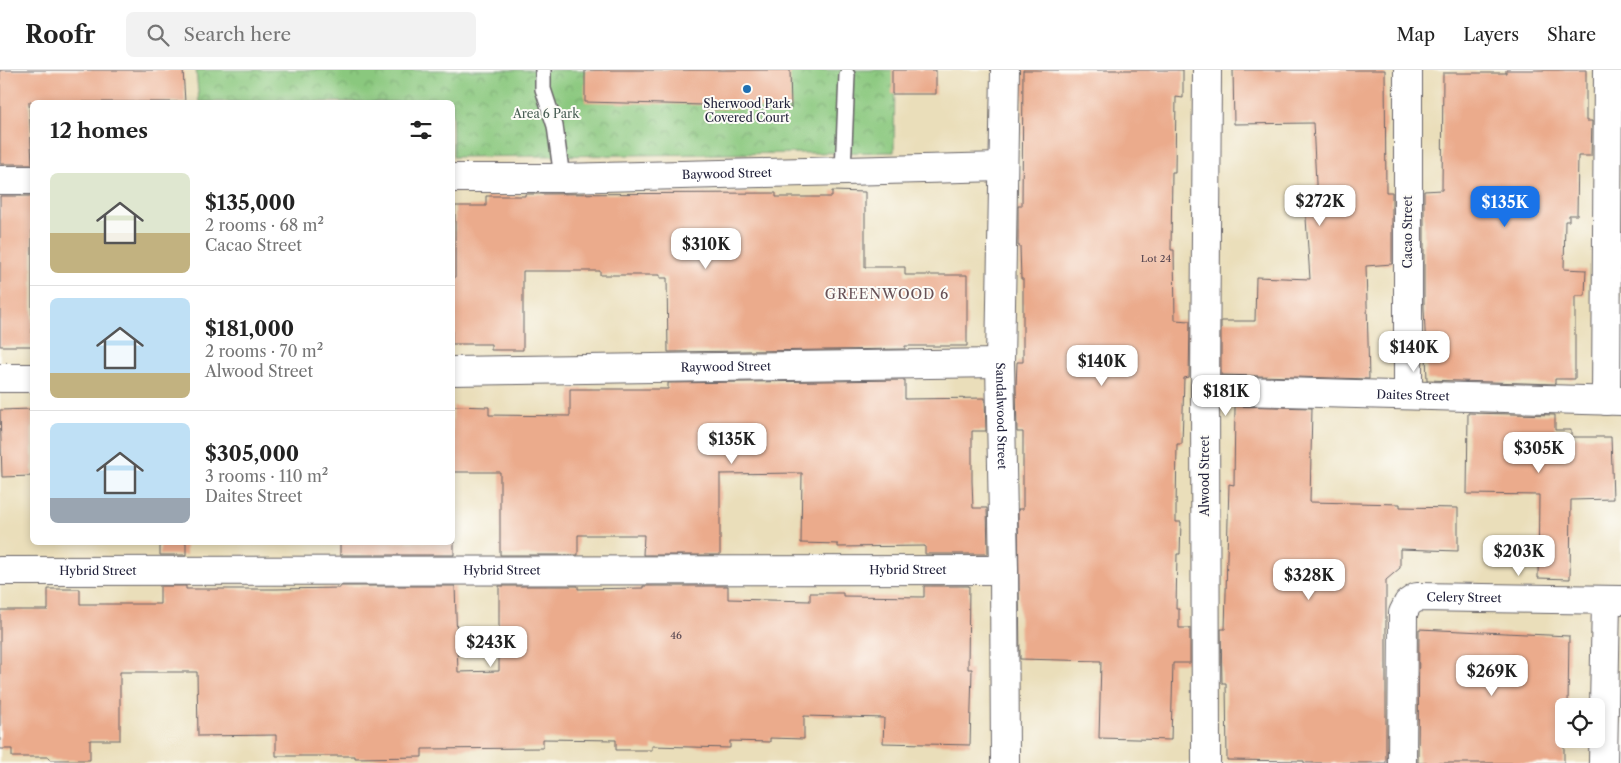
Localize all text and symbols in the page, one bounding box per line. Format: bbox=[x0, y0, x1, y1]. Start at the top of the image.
search box bbox=[126, 12, 476, 57]
text: Roofr bbox=[25, 20, 96, 49]
icon: search bbox=[144, 21, 172, 49]
text: Search here bbox=[184, 23, 291, 46]
text: Map bbox=[1397, 24, 1435, 46]
text: Layers bbox=[1463, 24, 1519, 46]
text: Share bbox=[1547, 24, 1596, 46]
marker: Sherwood Park Covered Court bbox=[741, 83, 753, 95]
place label: Sherwood Park Covered Court bbox=[703, 96, 792, 125]
park label: Area 6 Park bbox=[512, 106, 580, 121]
icon: filters bbox=[407, 116, 435, 144]
text: 12 homes bbox=[50, 118, 148, 143]
street label: Baywood Street bbox=[682, 165, 773, 182]
pin: $272K bbox=[1285, 184, 1355, 227]
pin: $135K bbox=[1470, 186, 1540, 228]
text: $135,000 bbox=[205, 190, 295, 215]
text: $272K bbox=[1296, 191, 1344, 211]
text: $135K bbox=[1482, 192, 1528, 212]
icon: home bbox=[90, 193, 150, 253]
street label: Cacao Street bbox=[1400, 195, 1415, 268]
text: 2 rooms · 68 m² bbox=[205, 215, 324, 235]
pin: $310K bbox=[671, 228, 741, 270]
text: $310K bbox=[682, 234, 730, 254]
text: Cacao Street bbox=[205, 235, 302, 255]
house number: Lot 24 bbox=[1141, 252, 1171, 265]
district label: GREENWOOD 6 bbox=[825, 285, 949, 303]
text: $181,000 bbox=[205, 316, 294, 341]
icon: home bbox=[90, 318, 150, 378]
pin: $140K bbox=[1379, 330, 1449, 373]
text: $140K bbox=[1390, 337, 1438, 357]
text: 2 rooms · 70 m² bbox=[205, 341, 323, 361]
pin: $140K bbox=[1067, 344, 1137, 387]
text: $140K bbox=[1078, 351, 1126, 371]
street label: Raywood Street bbox=[681, 358, 772, 375]
text: Alwood Street bbox=[205, 361, 313, 381]
street label: Sandalwood Street bbox=[993, 362, 1010, 470]
pin: $181K bbox=[1191, 374, 1261, 417]
text: $181K bbox=[1203, 381, 1249, 401]
street label: Daites Street bbox=[1376, 387, 1450, 403]
pin: $135K bbox=[697, 422, 767, 465]
text: $135K bbox=[709, 429, 755, 449]
pin: $305K bbox=[1504, 432, 1574, 474]
street label: Alwood Street bbox=[1197, 435, 1212, 518]
text: $305K bbox=[1514, 438, 1564, 458]
text: $305,000 bbox=[205, 441, 299, 466]
icon: home bbox=[90, 443, 150, 503]
text: 3 rooms · 110 m² bbox=[205, 466, 328, 486]
text: Daites Street bbox=[205, 486, 302, 506]
pin: $203K bbox=[1484, 534, 1554, 577]
text: $203K bbox=[1494, 541, 1544, 561]
pin: $328K bbox=[1274, 558, 1344, 601]
street label: Hybrid Street bbox=[463, 562, 541, 578]
street label: Hybrid Street bbox=[869, 562, 947, 577]
street label: Hybrid Street bbox=[59, 563, 137, 578]
text: $328K bbox=[1284, 565, 1334, 585]
street label: Celery Street bbox=[1426, 589, 1502, 605]
pin: $243K bbox=[456, 626, 526, 668]
house number: 46 bbox=[670, 629, 682, 642]
text: $243K bbox=[466, 632, 516, 652]
pin: $269K bbox=[1457, 654, 1527, 697]
text: $269K bbox=[1467, 661, 1517, 681]
map controls bbox=[1555, 698, 1605, 748]
button: locate bbox=[1555, 698, 1605, 748]

